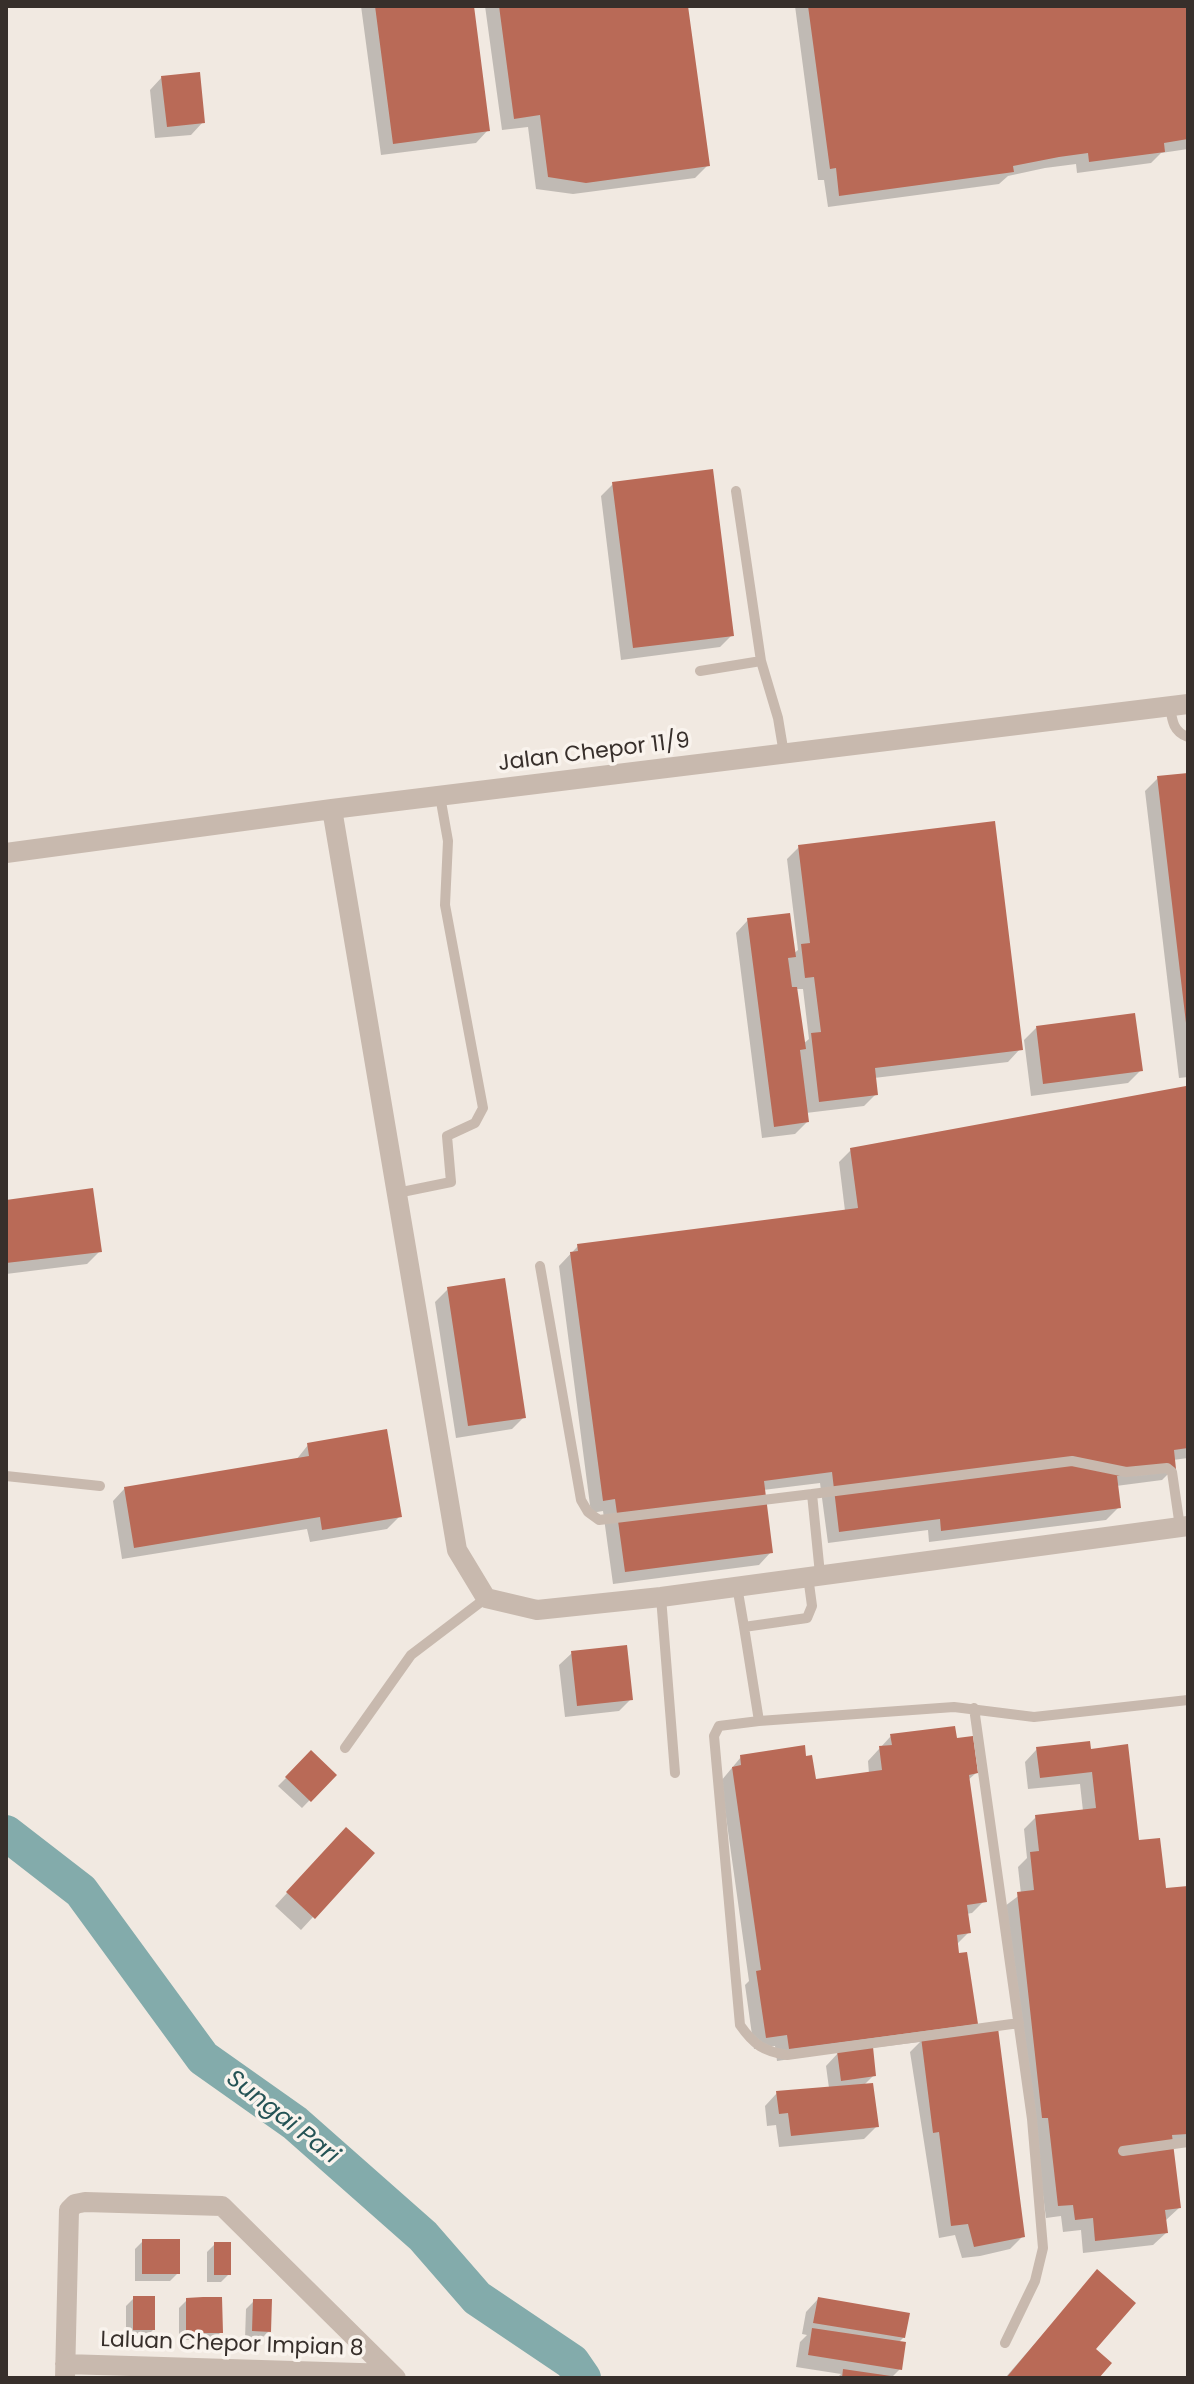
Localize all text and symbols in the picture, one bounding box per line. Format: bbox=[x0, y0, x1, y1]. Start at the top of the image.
street label: Jalan Chepor 11/9 bbox=[497, 728, 691, 778]
water label: Sungai Pari bbox=[220, 2065, 344, 2171]
street label: Laluan Chepor Impian 8 bbox=[100, 2327, 364, 2363]

